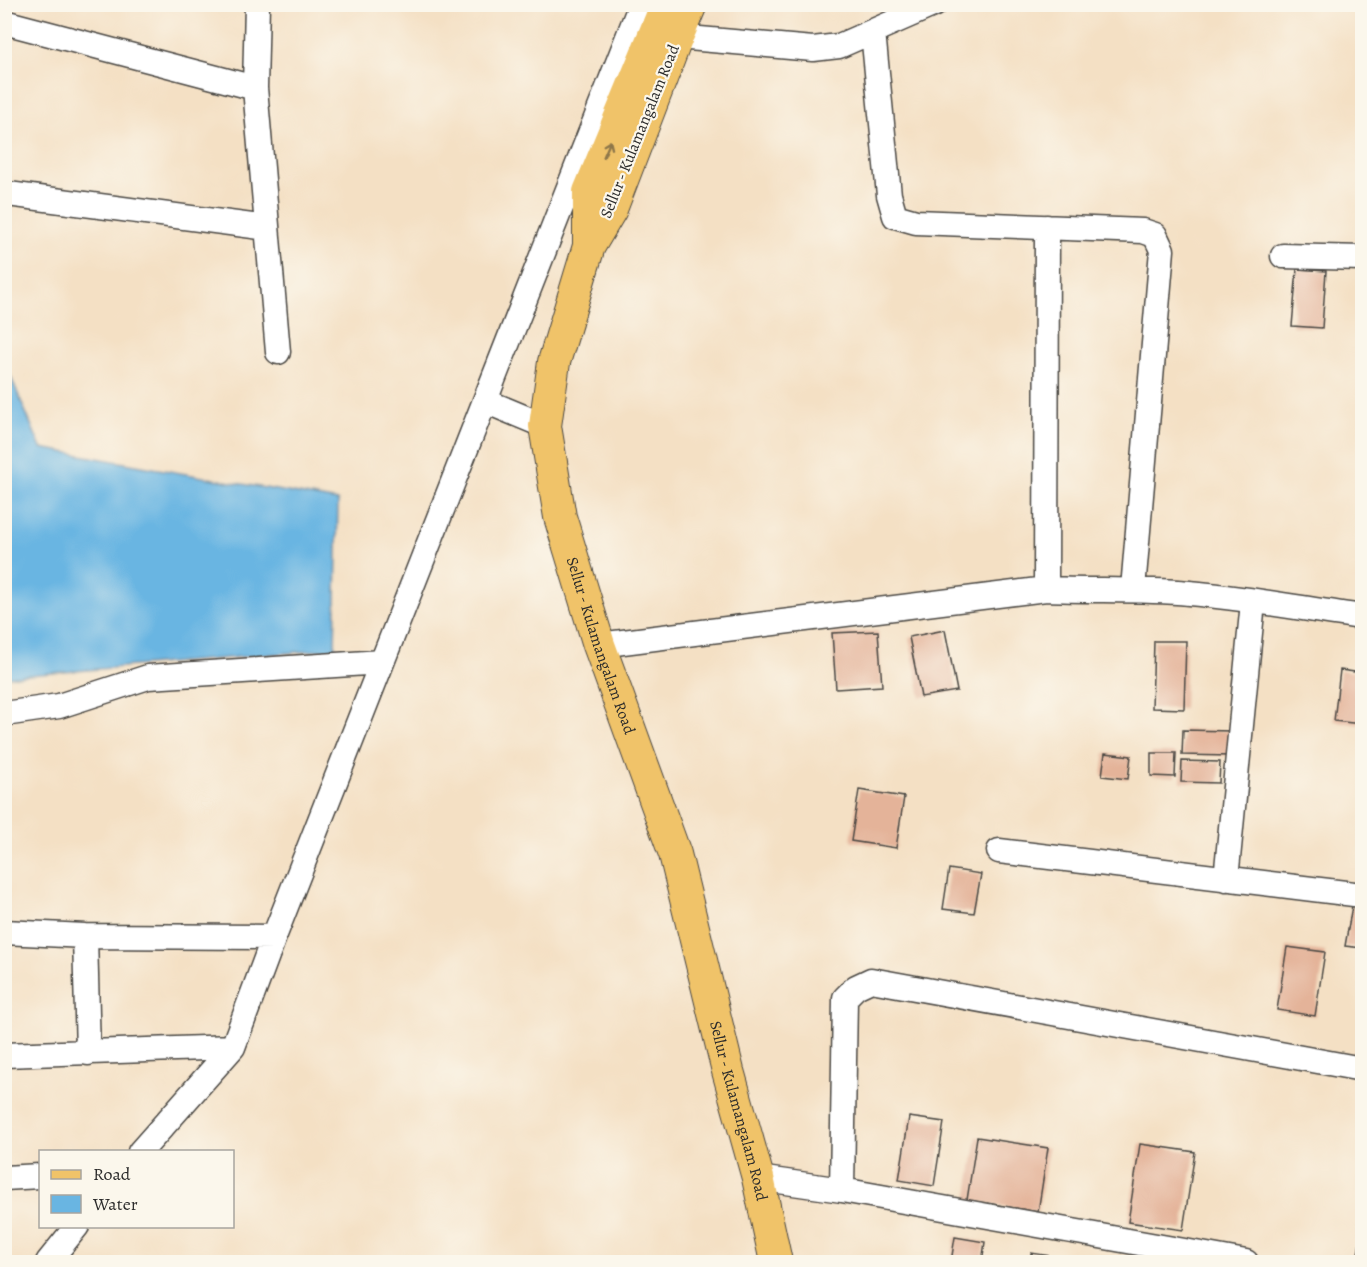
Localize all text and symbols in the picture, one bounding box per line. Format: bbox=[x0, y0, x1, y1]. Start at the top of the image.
street label: Sellur - Kulamangalam Road bbox=[595, 41, 685, 221]
one-way arrow bbox=[602, 140, 613, 158]
street label: Sellur - Kulamangalam Road bbox=[561, 554, 641, 738]
street label: Sellur - Kulamangalam Road bbox=[704, 1019, 773, 1203]
legend bbox=[39, 1150, 234, 1228]
text: Road bbox=[93, 1162, 131, 1186]
text: Water bbox=[92, 1192, 138, 1216]

